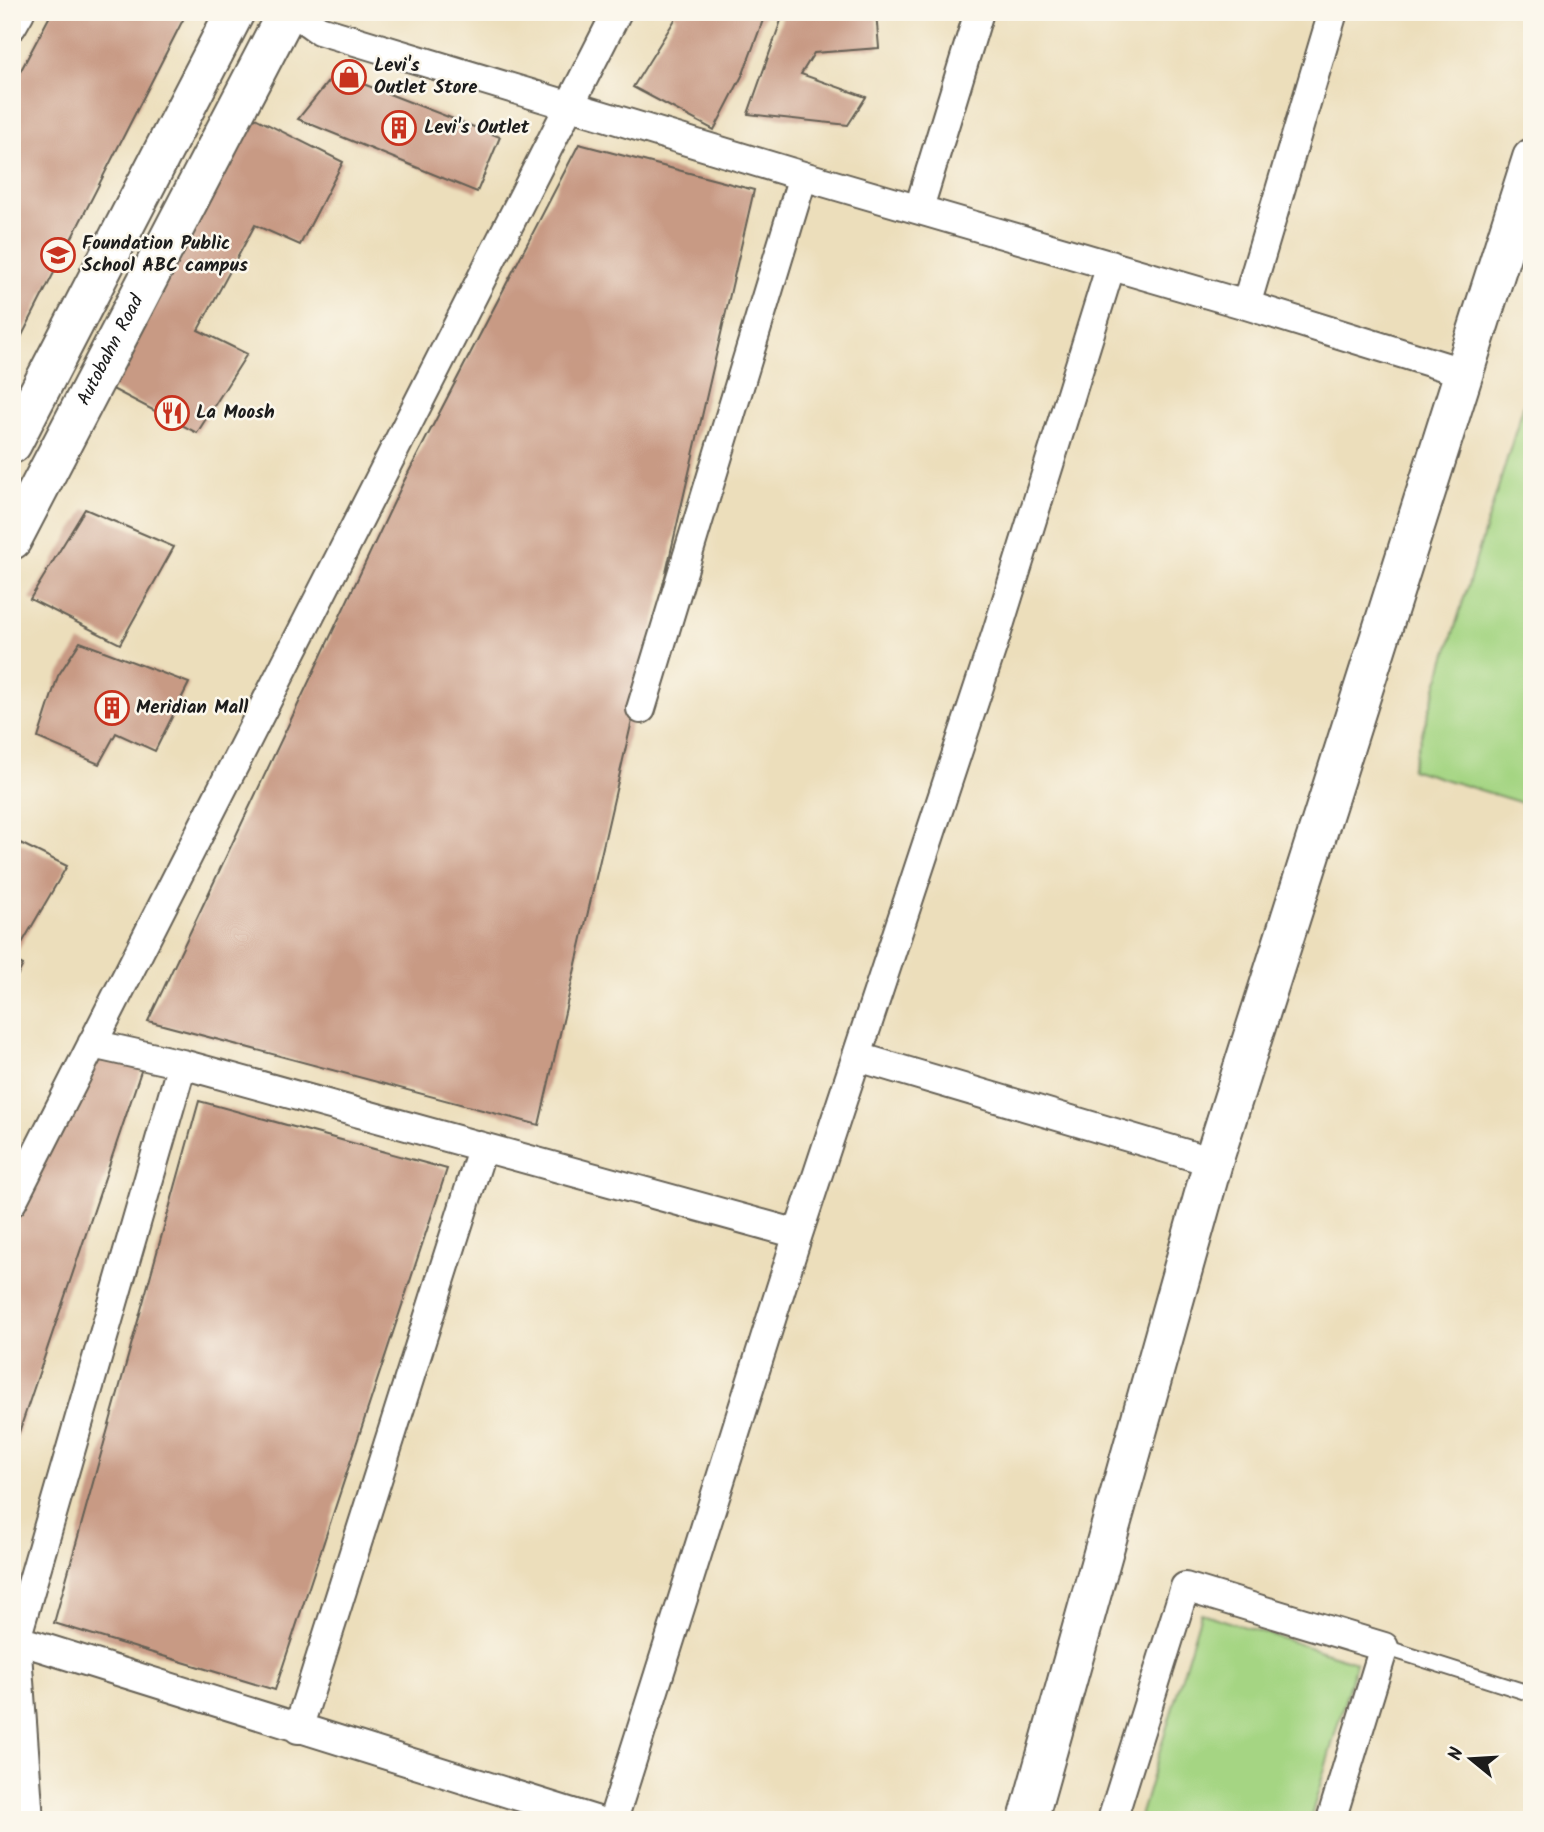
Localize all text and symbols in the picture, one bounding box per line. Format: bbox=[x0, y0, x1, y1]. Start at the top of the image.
place label: Levi's Outlet Store bbox=[374, 51, 478, 103]
shop icon: Levi's Outlet Store bbox=[330, 58, 368, 96]
building icon: Levi's Outlet bbox=[380, 109, 418, 147]
place label: Levi's Outlet bbox=[424, 113, 530, 143]
place label: Foundation Public School ABC campus bbox=[82, 229, 248, 281]
school or university icon: Foundation Public School ABC campus bbox=[39, 236, 77, 274]
street label: Autobahn Road bbox=[69, 289, 152, 411]
restaurant icon: La Moosh bbox=[153, 394, 191, 432]
place label: La Moosh bbox=[196, 398, 275, 428]
building icon: Meridian Mall bbox=[93, 689, 131, 727]
place label: Meridian Mall bbox=[136, 693, 249, 723]
north arrow bbox=[1436, 1724, 1506, 1794]
text: N bbox=[1441, 1744, 1473, 1765]

